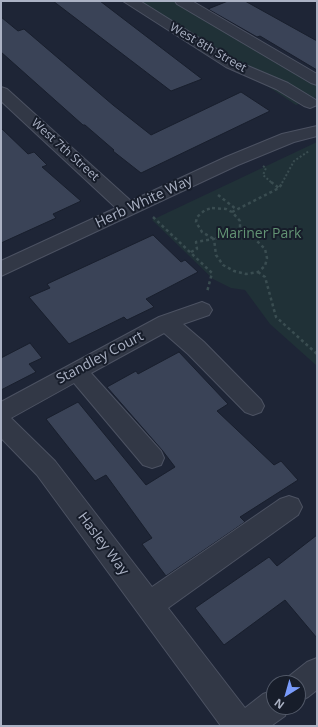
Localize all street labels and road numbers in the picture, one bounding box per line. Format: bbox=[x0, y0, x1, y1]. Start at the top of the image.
street label: West 8th Street bbox=[167, 20, 249, 76]
street label: West 7th Street bbox=[28, 116, 102, 184]
street label: Herb White Way bbox=[93, 172, 195, 232]
street label: Standley Court bbox=[54, 328, 146, 388]
street label: Hasley Way bbox=[74, 509, 132, 579]

